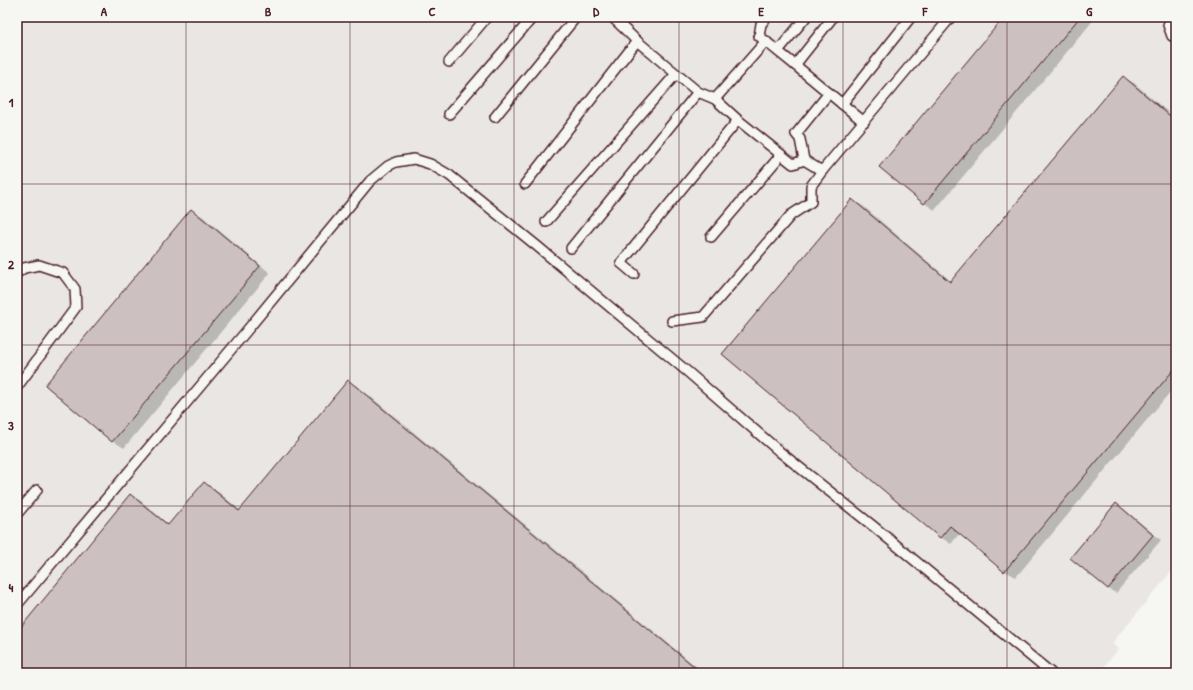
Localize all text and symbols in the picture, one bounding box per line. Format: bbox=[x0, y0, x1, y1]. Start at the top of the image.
text: A bbox=[101, 2, 108, 20]
text: B bbox=[265, 2, 272, 20]
text: C bbox=[428, 2, 436, 20]
text: D bbox=[593, 2, 600, 20]
text: E bbox=[758, 2, 764, 20]
text: F bbox=[922, 2, 929, 20]
text: G bbox=[1086, 2, 1093, 20]
text: 1 bbox=[9, 93, 14, 111]
text: 2 bbox=[8, 255, 15, 273]
text: 3 bbox=[8, 416, 14, 434]
text: 4 bbox=[9, 578, 14, 596]

